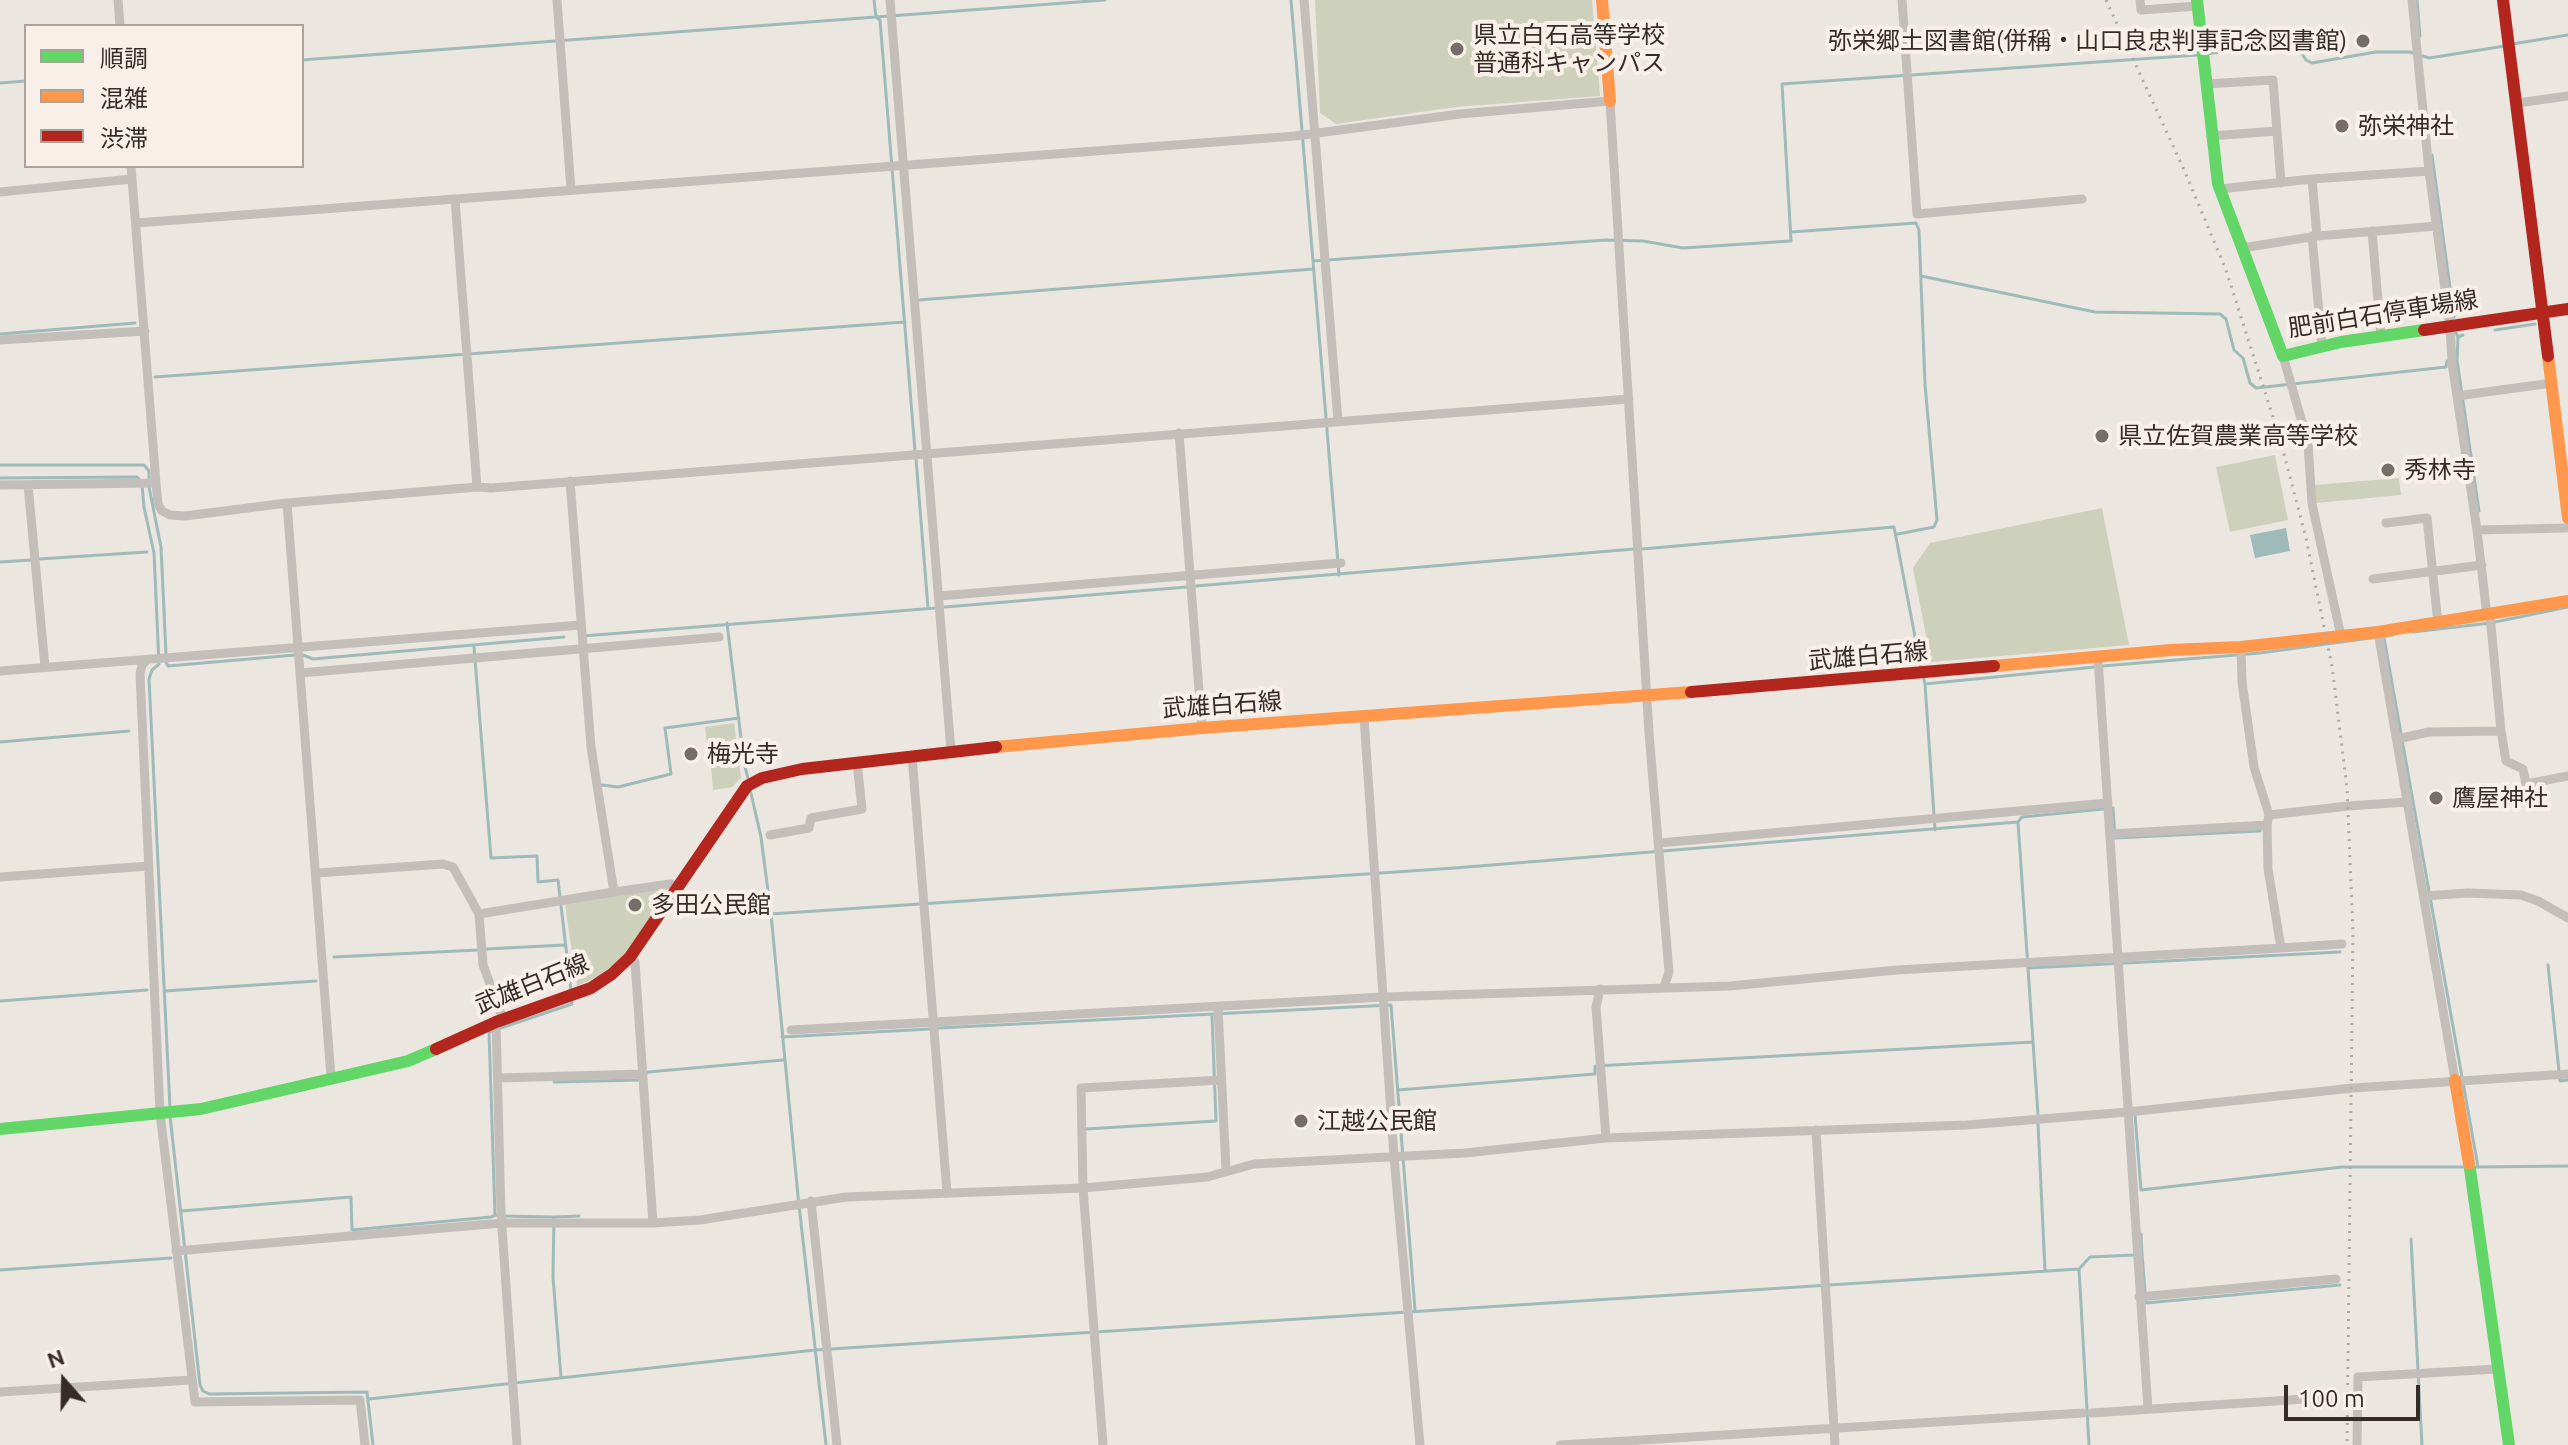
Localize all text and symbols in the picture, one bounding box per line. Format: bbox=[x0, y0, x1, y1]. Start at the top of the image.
place label: 県立白石高等学校 普通科キャンパス bbox=[1473, 21, 1665, 77]
legend bbox=[24, 24, 304, 168]
place label: 弥栄郷土図書館(併稱・山口良忠判事記念図書館) bbox=[1828, 27, 2347, 55]
marker: 弥栄郷土図書館(併稱・山口良忠判事記念図書館) bbox=[2354, 32, 2372, 50]
marker: 県立白石高等学校 普通科キャンパス bbox=[1448, 40, 1466, 58]
text: 順調 bbox=[100, 45, 148, 72]
text: 混雑 bbox=[100, 85, 148, 112]
place label: 弥栄神社 bbox=[2358, 112, 2454, 140]
marker: 弥栄神社 bbox=[2333, 117, 2351, 135]
text: 渋滞 bbox=[100, 125, 148, 152]
street label: 肥前白石停車場線 bbox=[2286, 285, 2480, 343]
place label: 県立佐賀農業高等学校 bbox=[2118, 422, 2358, 450]
marker: 県立佐賀農業高等学校 bbox=[2093, 427, 2111, 445]
place label: 秀林寺 bbox=[2404, 456, 2476, 484]
marker: 秀林寺 bbox=[2379, 461, 2397, 479]
street label: 武雄白石線 bbox=[1807, 636, 1929, 676]
street label: 武雄白石線 bbox=[1161, 686, 1283, 724]
place label: 梅光寺 bbox=[707, 740, 779, 768]
marker: 梅光寺 bbox=[682, 745, 700, 763]
place label: 鷹屋神社 bbox=[2452, 784, 2548, 812]
marker: 鷹屋神社 bbox=[2427, 789, 2445, 807]
place label: 多田公民館 bbox=[651, 891, 771, 919]
marker: 多田公民館 bbox=[626, 896, 644, 914]
street label: 武雄白石線 bbox=[471, 948, 593, 1020]
place label: 江越公民館 bbox=[1317, 1107, 1437, 1135]
marker: 江越公民館 bbox=[1292, 1112, 1310, 1130]
north arrow bbox=[24, 1341, 104, 1421]
text: N bbox=[44, 1343, 68, 1373]
scale bar bbox=[2288, 1369, 2424, 1419]
text: 100 m bbox=[2298, 1385, 2365, 1412]

